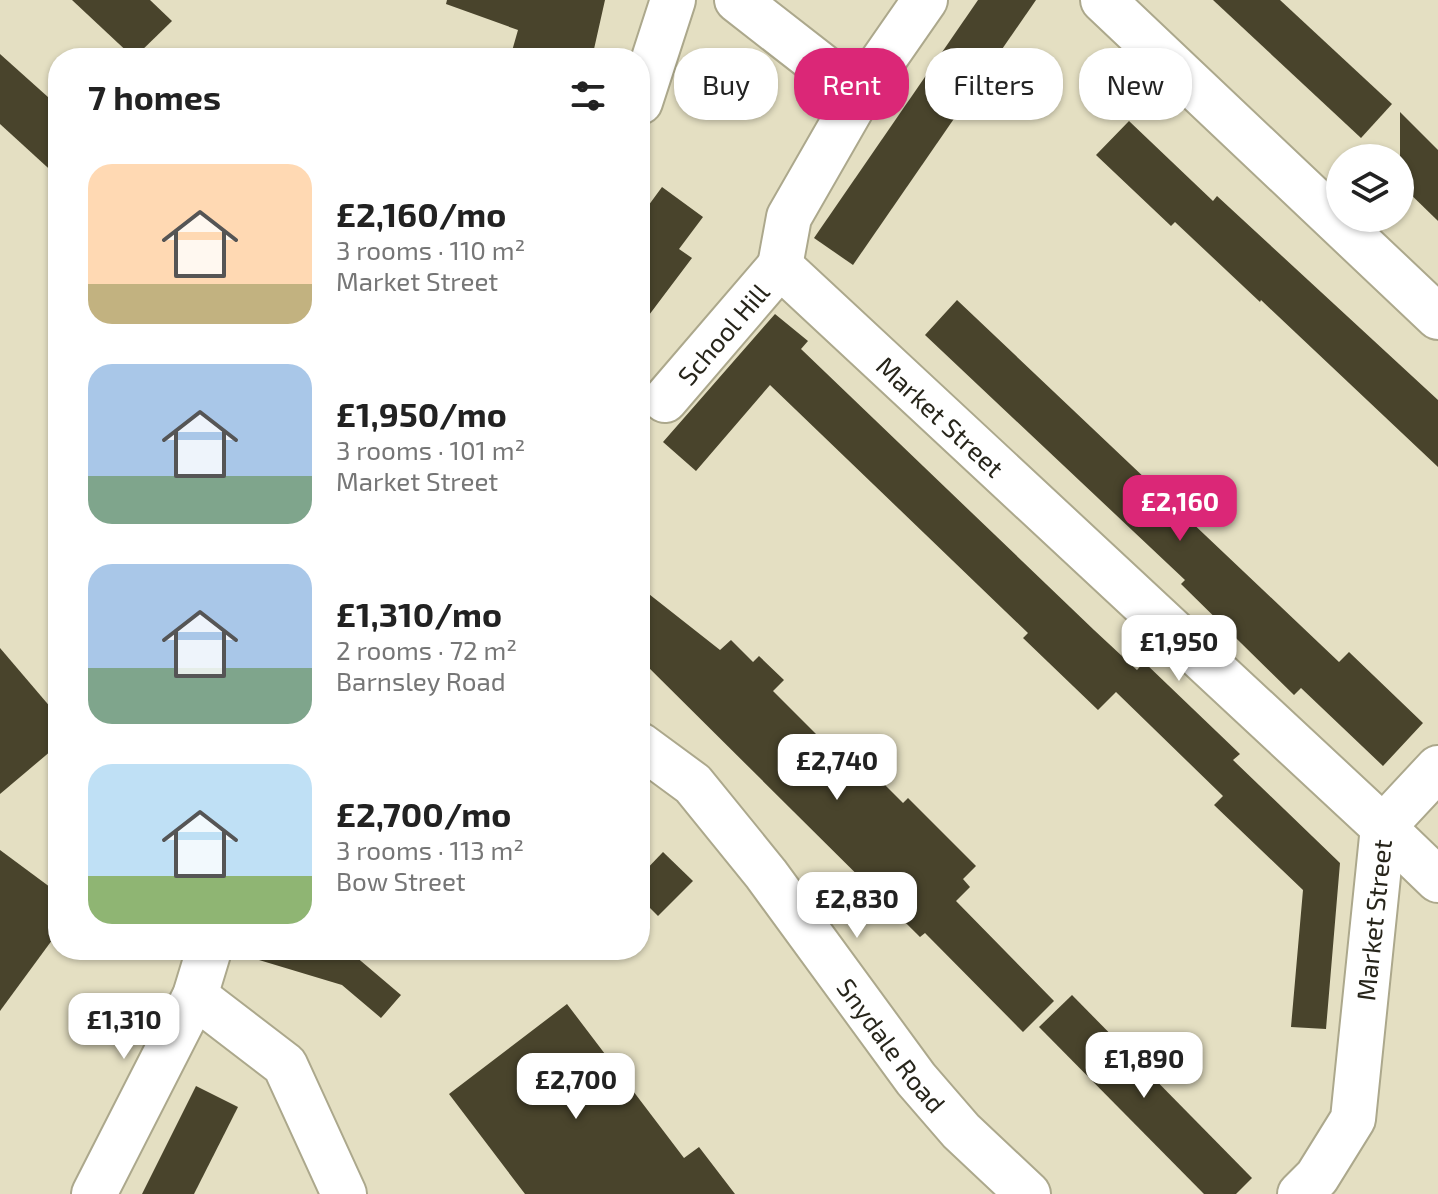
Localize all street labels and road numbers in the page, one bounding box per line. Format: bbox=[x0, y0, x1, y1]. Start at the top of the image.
street label: School Hill bbox=[670, 276, 775, 390]
street label: Market Street bbox=[871, 349, 1011, 483]
street label: Market Street bbox=[1349, 838, 1397, 1002]
street label: Snydale Road bbox=[832, 972, 953, 1118]

